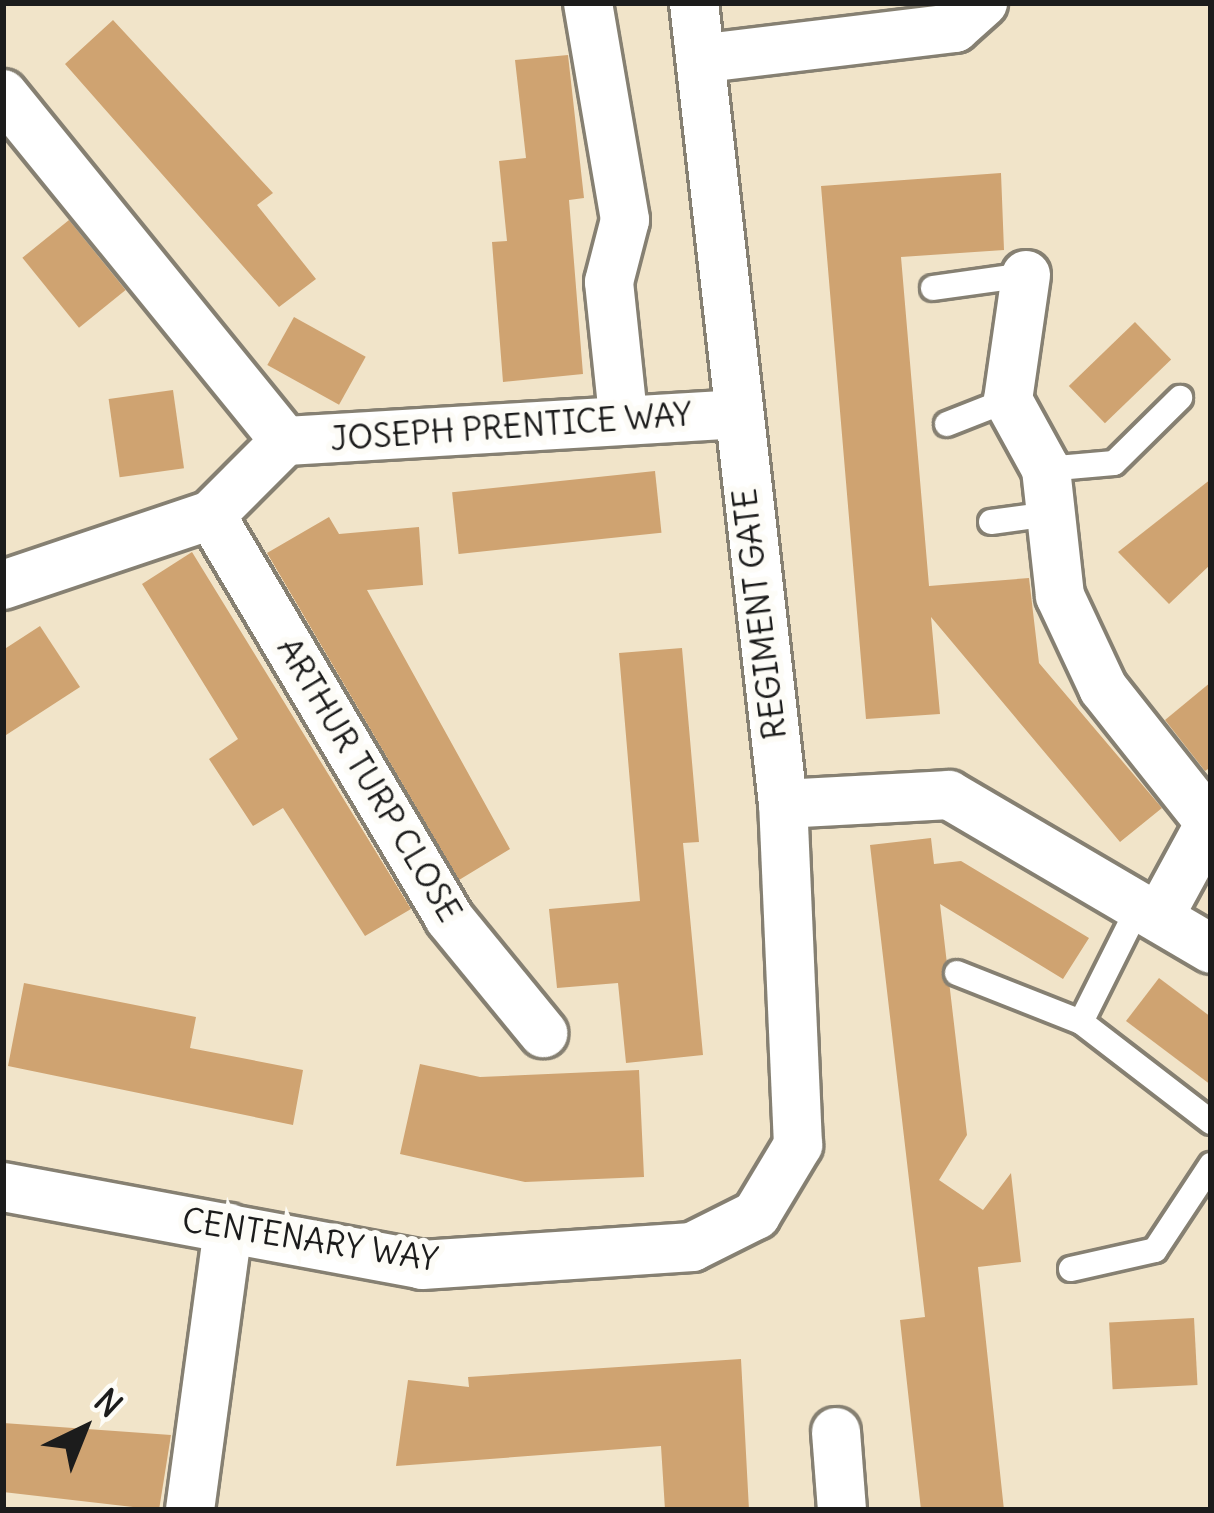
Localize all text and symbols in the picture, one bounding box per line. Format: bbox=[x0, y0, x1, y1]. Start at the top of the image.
street label: JOSEPH PRENTICE WAY bbox=[329, 395, 693, 459]
street label: REGIMENT GATE bbox=[725, 486, 795, 742]
street label: ARTHUR TURP CLOSE bbox=[269, 631, 469, 929]
street label: CENTENARY WAY bbox=[179, 1200, 441, 1280]
north arrow bbox=[24, 1369, 144, 1489]
text: N bbox=[86, 1380, 131, 1426]

